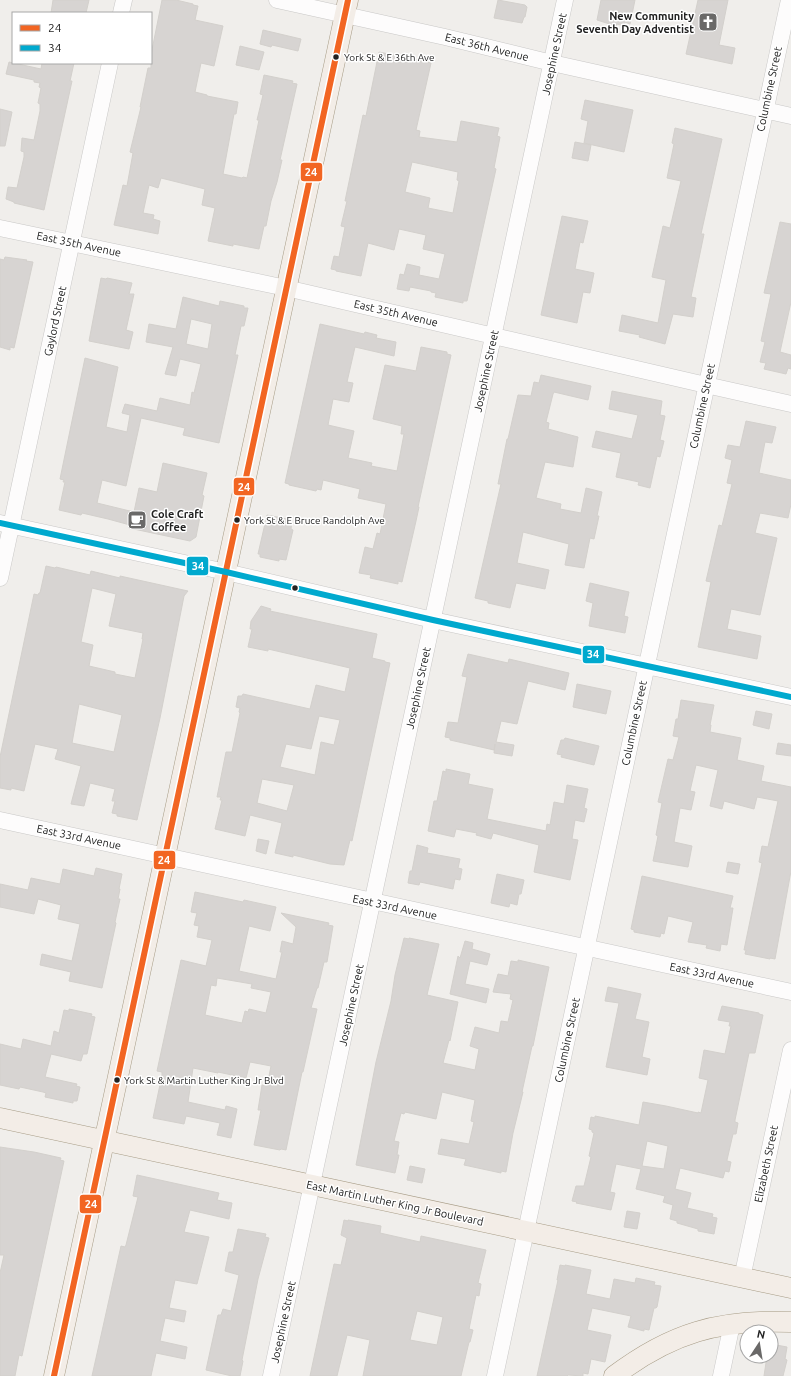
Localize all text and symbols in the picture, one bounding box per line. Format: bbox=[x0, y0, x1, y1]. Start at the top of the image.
place label: New Community Seventh Day Adventist bbox=[576, 10, 694, 35]
street label: Josephine Street bbox=[539, 11, 569, 96]
church icon: New Community Seventh Day Adventist bbox=[697, 11, 719, 33]
legend bbox=[12, 12, 152, 64]
text: 24 bbox=[48, 21, 62, 34]
street label: East 36th Avenue bbox=[444, 31, 530, 63]
text: 34 bbox=[48, 41, 62, 54]
street label: Columbine Street bbox=[754, 45, 784, 133]
marker: York St & E 36th Ave bbox=[331, 52, 341, 62]
place label: York St & E 36th Ave bbox=[344, 52, 434, 63]
line badge: 24 bbox=[300, 162, 323, 182]
text: 24 bbox=[305, 166, 317, 178]
street label: East 35th Avenue bbox=[36, 229, 122, 259]
street label: Gaylord Street bbox=[42, 284, 68, 357]
street label: East 35th Avenue bbox=[353, 297, 439, 329]
street label: Josephine Street bbox=[471, 328, 501, 413]
street label: Columbine Street bbox=[687, 362, 717, 450]
line badge: 24 bbox=[233, 477, 255, 496]
text: 24 bbox=[238, 481, 250, 493]
place label: Cole Craft Coffee bbox=[151, 508, 204, 533]
cafe icon: Cole Craft Coffee bbox=[126, 509, 148, 531]
marker: York St & E Bruce Randolph Ave bbox=[232, 515, 242, 525]
place label: York St & E Bruce Randolph Ave bbox=[244, 515, 385, 526]
line badge: 34 bbox=[186, 556, 209, 576]
text: 34 bbox=[192, 560, 204, 572]
unlabelled marker bbox=[290, 583, 300, 593]
street label: Josephine Street bbox=[403, 645, 433, 730]
line badge: 34 bbox=[582, 645, 605, 664]
text: 34 bbox=[587, 648, 599, 660]
street label: Columbine Street bbox=[619, 679, 649, 767]
street label: East 33rd Avenue bbox=[36, 822, 122, 852]
line badge: 24 bbox=[153, 850, 176, 870]
text: 24 bbox=[158, 854, 170, 866]
street label: East 33rd Avenue bbox=[352, 892, 438, 922]
street label: East 33rd Avenue bbox=[669, 960, 755, 990]
street label: Josephine Street bbox=[336, 962, 366, 1047]
street label: Columbine Street bbox=[552, 996, 582, 1084]
marker: York St & Martin Luther King Jr Blvd bbox=[112, 1075, 122, 1085]
place label: York St & Martin Luther King Jr Blvd bbox=[124, 1075, 284, 1086]
street label: Elizabeth Street bbox=[752, 1124, 780, 1204]
street label: East Martin Luther King Jr Boulevard bbox=[305, 1178, 485, 1228]
line badge: 24 bbox=[79, 1194, 102, 1214]
text: 24 bbox=[85, 1198, 97, 1210]
street label: Josephine Street bbox=[268, 1279, 298, 1364]
north arrow bbox=[739, 1324, 779, 1364]
text: N bbox=[756, 1327, 766, 1341]

